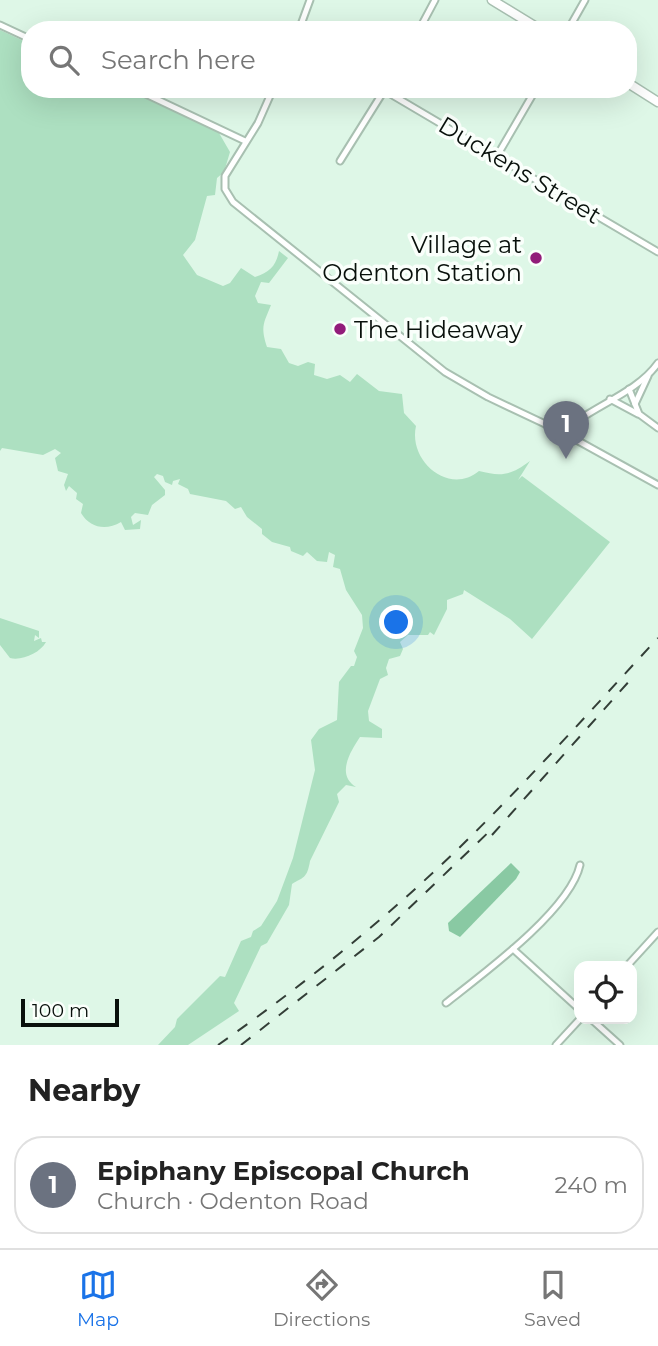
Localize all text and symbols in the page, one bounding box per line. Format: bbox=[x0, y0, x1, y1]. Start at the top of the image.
search box bbox=[21, 21, 637, 98]
icon: search bbox=[45, 41, 83, 79]
text: Search here bbox=[101, 44, 256, 76]
street label: Duckens Street bbox=[433, 110, 607, 230]
place label: Village at Odenton Station bbox=[322, 230, 522, 287]
marker: Village at Odenton Station bbox=[528, 250, 544, 266]
place label: The Hideaway bbox=[354, 315, 522, 344]
marker: The Hideaway bbox=[332, 321, 348, 337]
pin: 1 bbox=[543, 401, 589, 459]
your location bbox=[379, 605, 413, 639]
map controls bbox=[574, 961, 637, 1024]
button: locate bbox=[574, 961, 637, 1024]
scale bar bbox=[21, 996, 119, 1028]
text: 100 m bbox=[32, 999, 89, 1022]
text: Nearby bbox=[28, 1072, 140, 1109]
text: Epiphany Episcopal Church bbox=[97, 1155, 470, 1187]
text: 1 bbox=[48, 1171, 58, 1199]
text: 240 m bbox=[555, 1171, 628, 1199]
text: Church · Odenton Road bbox=[97, 1187, 369, 1215]
tab: Map bbox=[77, 1266, 119, 1331]
tab: Directions bbox=[273, 1266, 370, 1331]
tab: Saved bbox=[524, 1266, 581, 1331]

